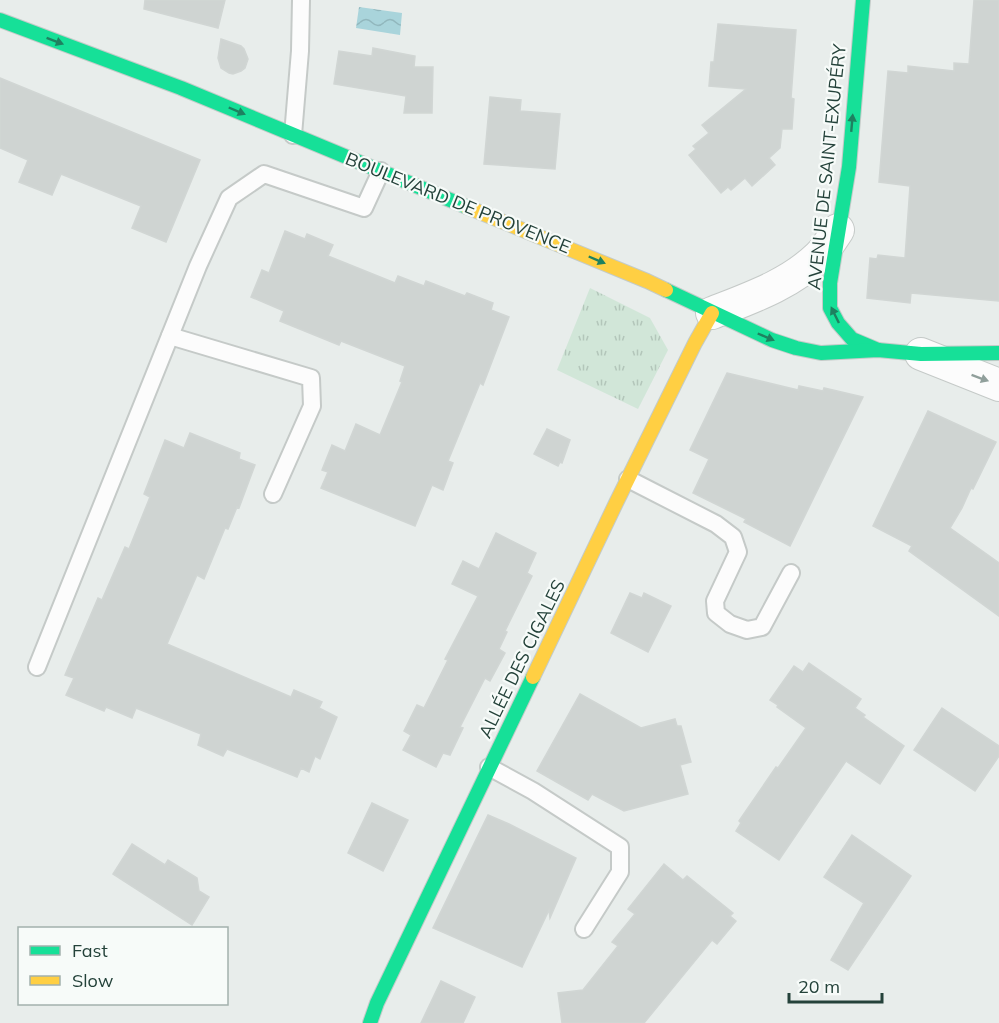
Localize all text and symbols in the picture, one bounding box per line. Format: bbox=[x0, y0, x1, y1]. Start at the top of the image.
one-way arrow bbox=[46, 37, 64, 47]
street label: AVENUE DE SAINT-EXUPÉRY bbox=[802, 42, 851, 291]
one-way arrow bbox=[228, 106, 246, 116]
one-way arrow bbox=[848, 114, 857, 133]
street label: BOULEVARD DE PROVENCE bbox=[342, 147, 574, 258]
one-way arrow bbox=[589, 255, 607, 265]
one-way arrow bbox=[830, 307, 839, 324]
one-way arrow bbox=[757, 332, 775, 342]
one-way arrow bbox=[971, 373, 989, 383]
street label: ALLÉE DES CIGALES bbox=[473, 576, 570, 742]
legend bbox=[18, 927, 228, 1005]
text: Fast bbox=[72, 939, 108, 962]
scale bar bbox=[789, 966, 882, 1004]
text: Slow bbox=[72, 969, 114, 992]
text: 20 m bbox=[798, 975, 840, 998]

